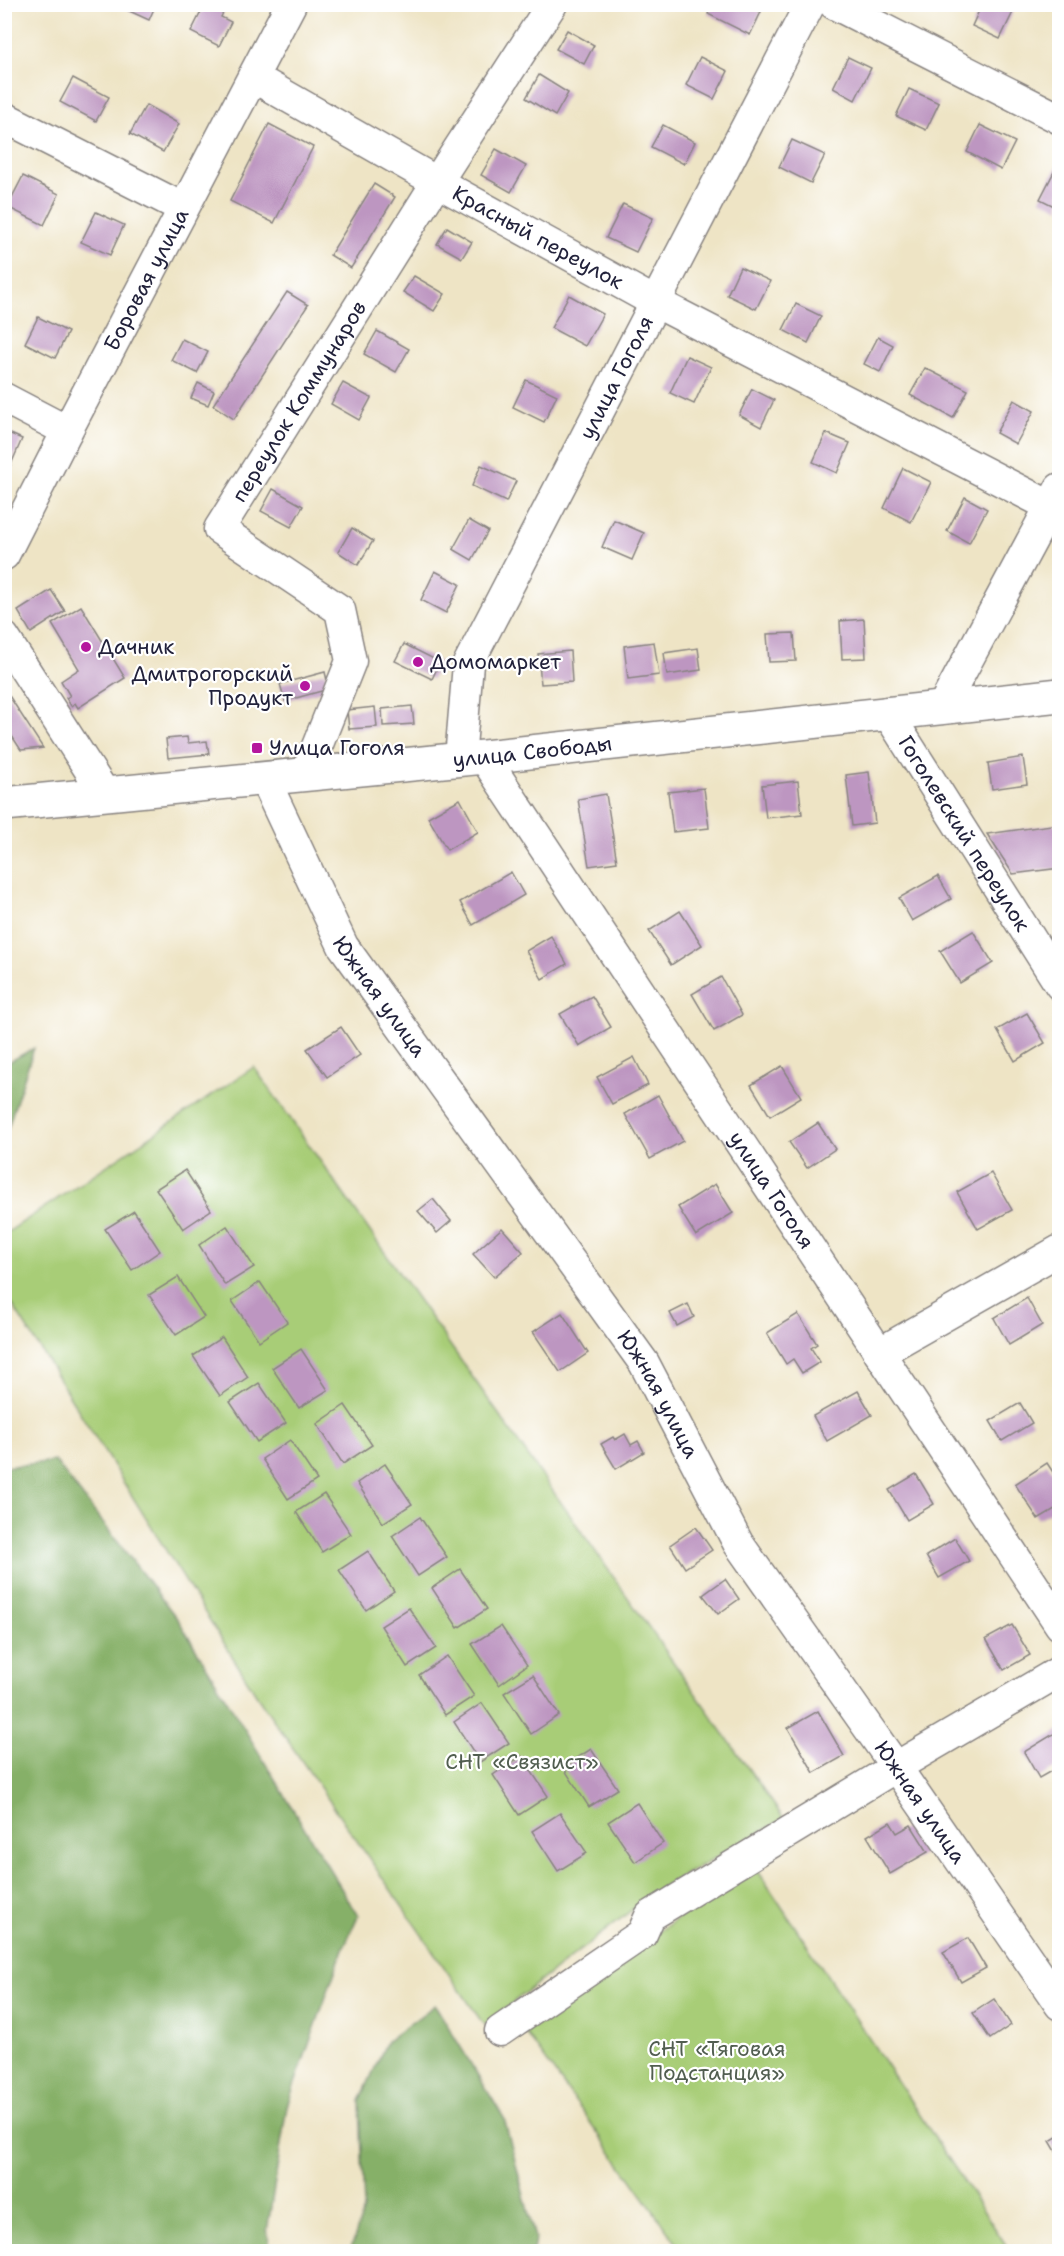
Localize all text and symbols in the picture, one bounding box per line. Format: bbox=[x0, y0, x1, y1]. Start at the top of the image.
street label: Красный переулок bbox=[447, 179, 628, 296]
street label: Боровая улица bbox=[97, 204, 195, 356]
street label: переулок Коммунаров bbox=[225, 295, 373, 508]
street label: улица Гоголя bbox=[573, 311, 660, 444]
place label: Дачник bbox=[98, 633, 175, 661]
marker: Дачник bbox=[79, 640, 93, 654]
place label: Домомаркет bbox=[430, 648, 561, 676]
marker: Домомаркет bbox=[411, 655, 425, 669]
place label: Дмитрогорский Продукт bbox=[131, 660, 293, 712]
marker: Дмитрогорский Продукт bbox=[298, 679, 312, 693]
street label: улица Свободы bbox=[451, 729, 613, 774]
street label: Гоголевский переулок bbox=[892, 730, 1037, 937]
place label: Улица Гоголя bbox=[269, 734, 405, 762]
marker: Улица Гоголя bbox=[250, 741, 264, 755]
street label: Южная улица bbox=[326, 930, 433, 1063]
street label: улица Гоголя bbox=[722, 1126, 821, 1255]
street label: Южная улица bbox=[611, 1324, 705, 1463]
street label: Южная улица bbox=[868, 1736, 972, 1869]
park label: СНТ «Связист» bbox=[445, 1748, 599, 1776]
park label: СНТ «Тяговая Подстанция» bbox=[648, 2035, 786, 2087]

